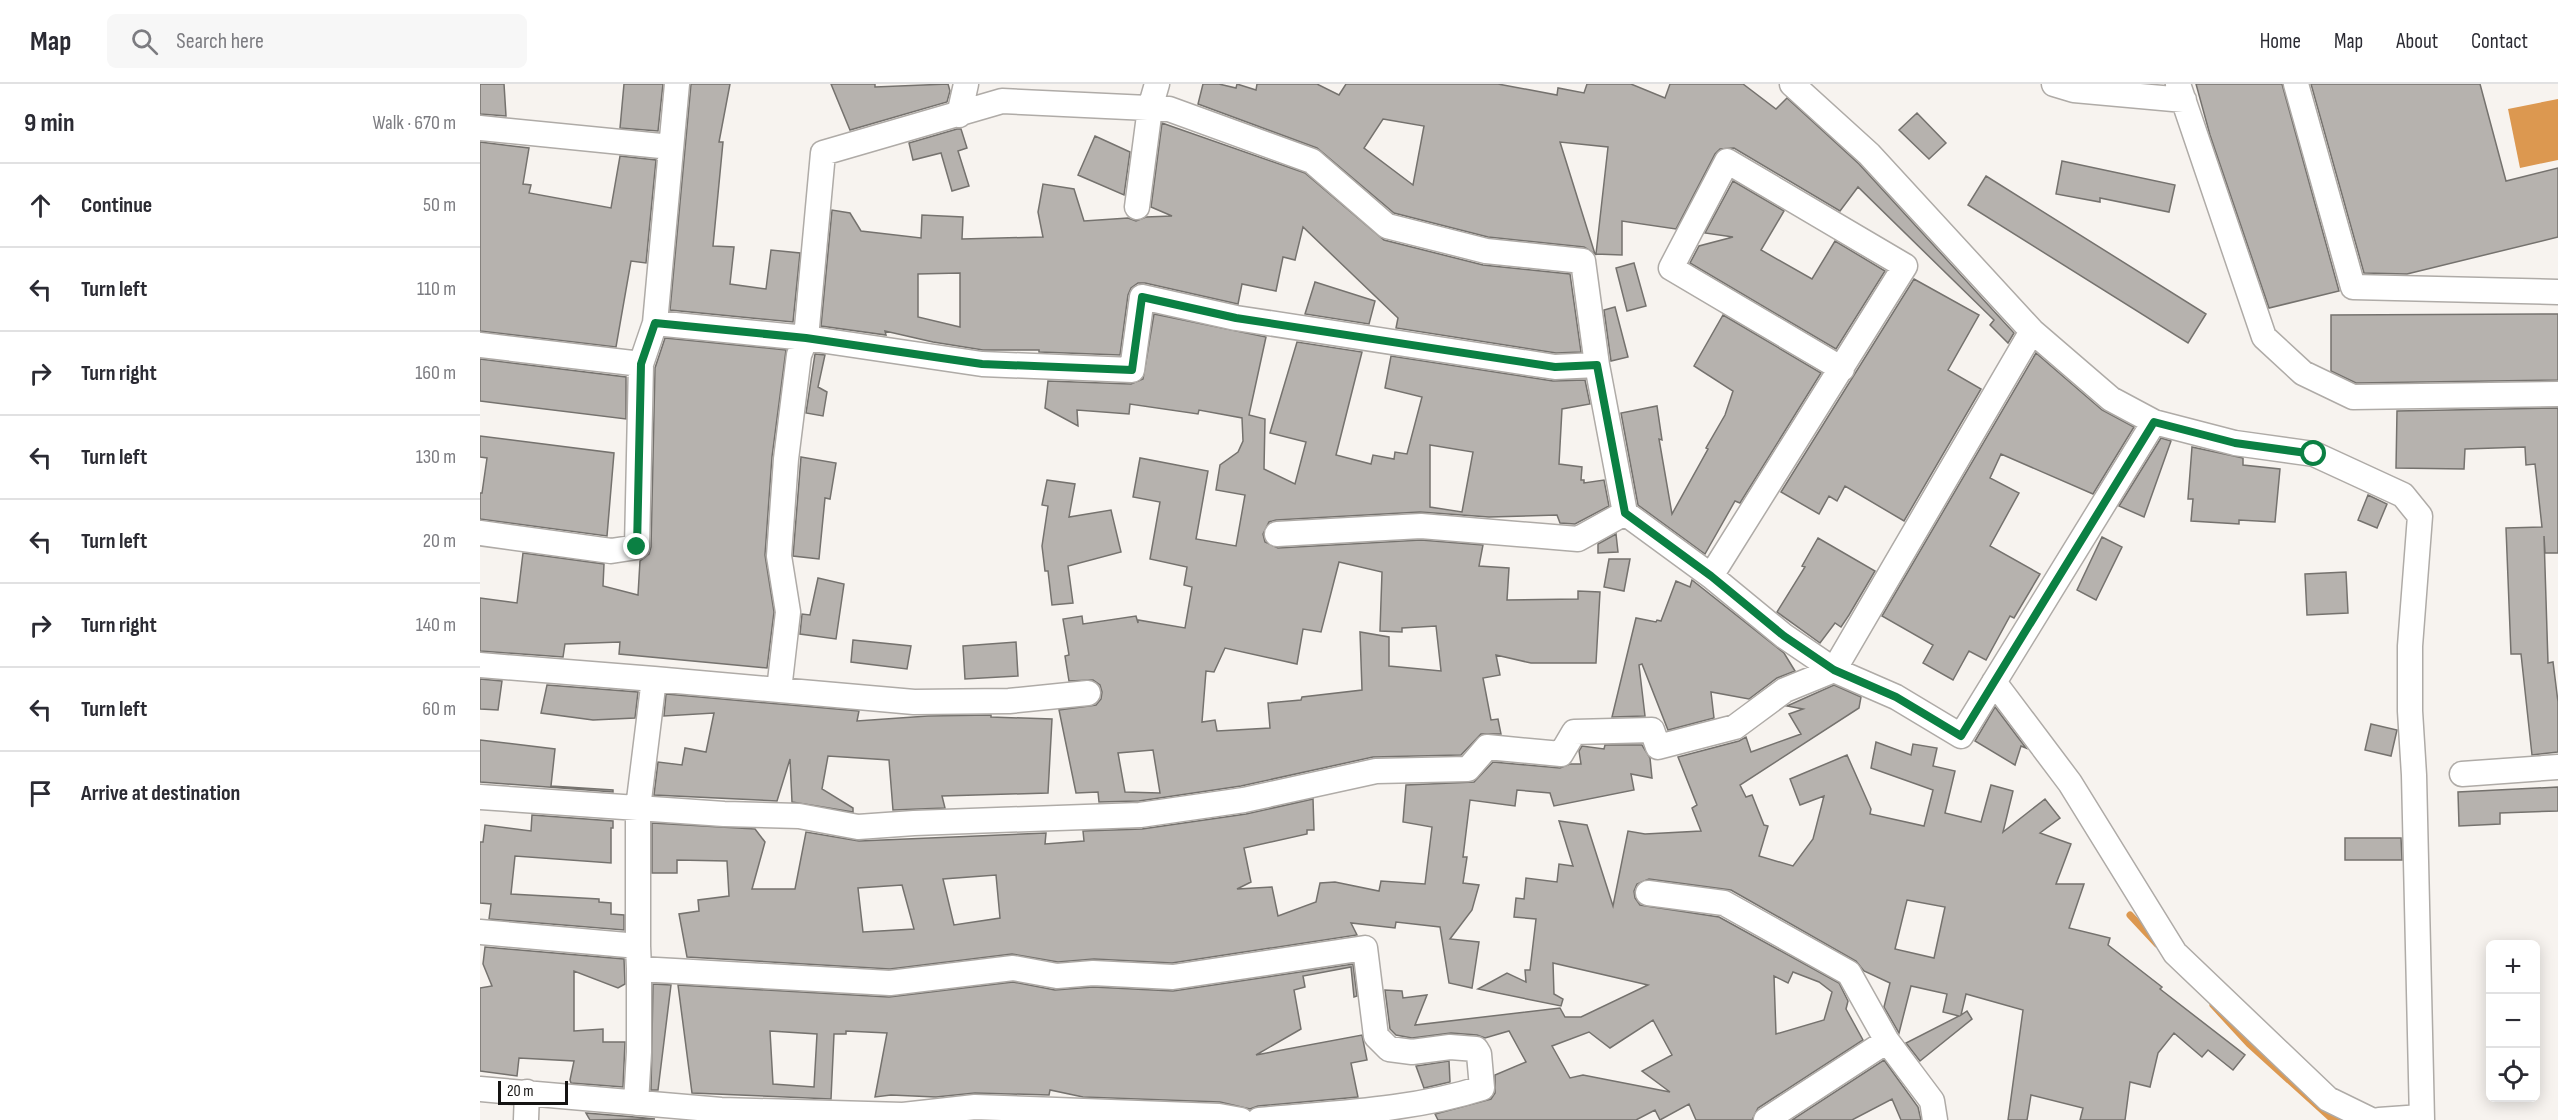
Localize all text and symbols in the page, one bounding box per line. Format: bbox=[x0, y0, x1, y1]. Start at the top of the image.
search box bbox=[107, 14, 527, 68]
text: Map bbox=[30, 25, 71, 58]
icon: search bbox=[128, 25, 161, 58]
text: Search here bbox=[176, 28, 264, 55]
text: Home bbox=[2260, 29, 2301, 54]
text: Map bbox=[2334, 29, 2363, 54]
text: About bbox=[2396, 29, 2438, 54]
text: Contact bbox=[2471, 29, 2528, 54]
text: 9 min bbox=[24, 108, 74, 139]
text: Walk · 670 m bbox=[372, 111, 456, 135]
icon: ahead bbox=[24, 189, 57, 222]
text: Continue bbox=[81, 192, 152, 219]
text: 50 m bbox=[423, 193, 456, 217]
icon: left bbox=[24, 273, 57, 306]
text: Turn left bbox=[81, 276, 147, 303]
text: 110 m bbox=[417, 277, 456, 301]
icon: right bbox=[24, 357, 57, 390]
text: Turn right bbox=[81, 360, 157, 387]
text: 160 m bbox=[415, 361, 456, 385]
route start bbox=[2300, 440, 2326, 466]
icon: left bbox=[24, 441, 57, 474]
text: Turn left bbox=[81, 444, 147, 471]
text: 130 m bbox=[416, 445, 456, 469]
icon: left bbox=[24, 525, 57, 558]
text: Turn left bbox=[81, 528, 147, 555]
text: 20 m bbox=[423, 529, 456, 553]
route end bbox=[623, 533, 649, 559]
icon: right bbox=[24, 609, 57, 642]
text: Turn right bbox=[81, 612, 157, 639]
text: 140 m bbox=[416, 613, 456, 637]
icon: left bbox=[24, 693, 57, 726]
text: Turn left bbox=[81, 696, 147, 723]
text: 60 m bbox=[422, 697, 456, 721]
icon: arrive bbox=[24, 777, 57, 810]
text: Arrive at destination bbox=[81, 780, 240, 807]
map controls bbox=[2486, 940, 2540, 1102]
button: + bbox=[2486, 940, 2540, 994]
button: − bbox=[2486, 994, 2540, 1048]
button: locate bbox=[2486, 1048, 2540, 1102]
scale bar bbox=[498, 1078, 568, 1106]
text: 20 m bbox=[507, 1082, 534, 1101]

